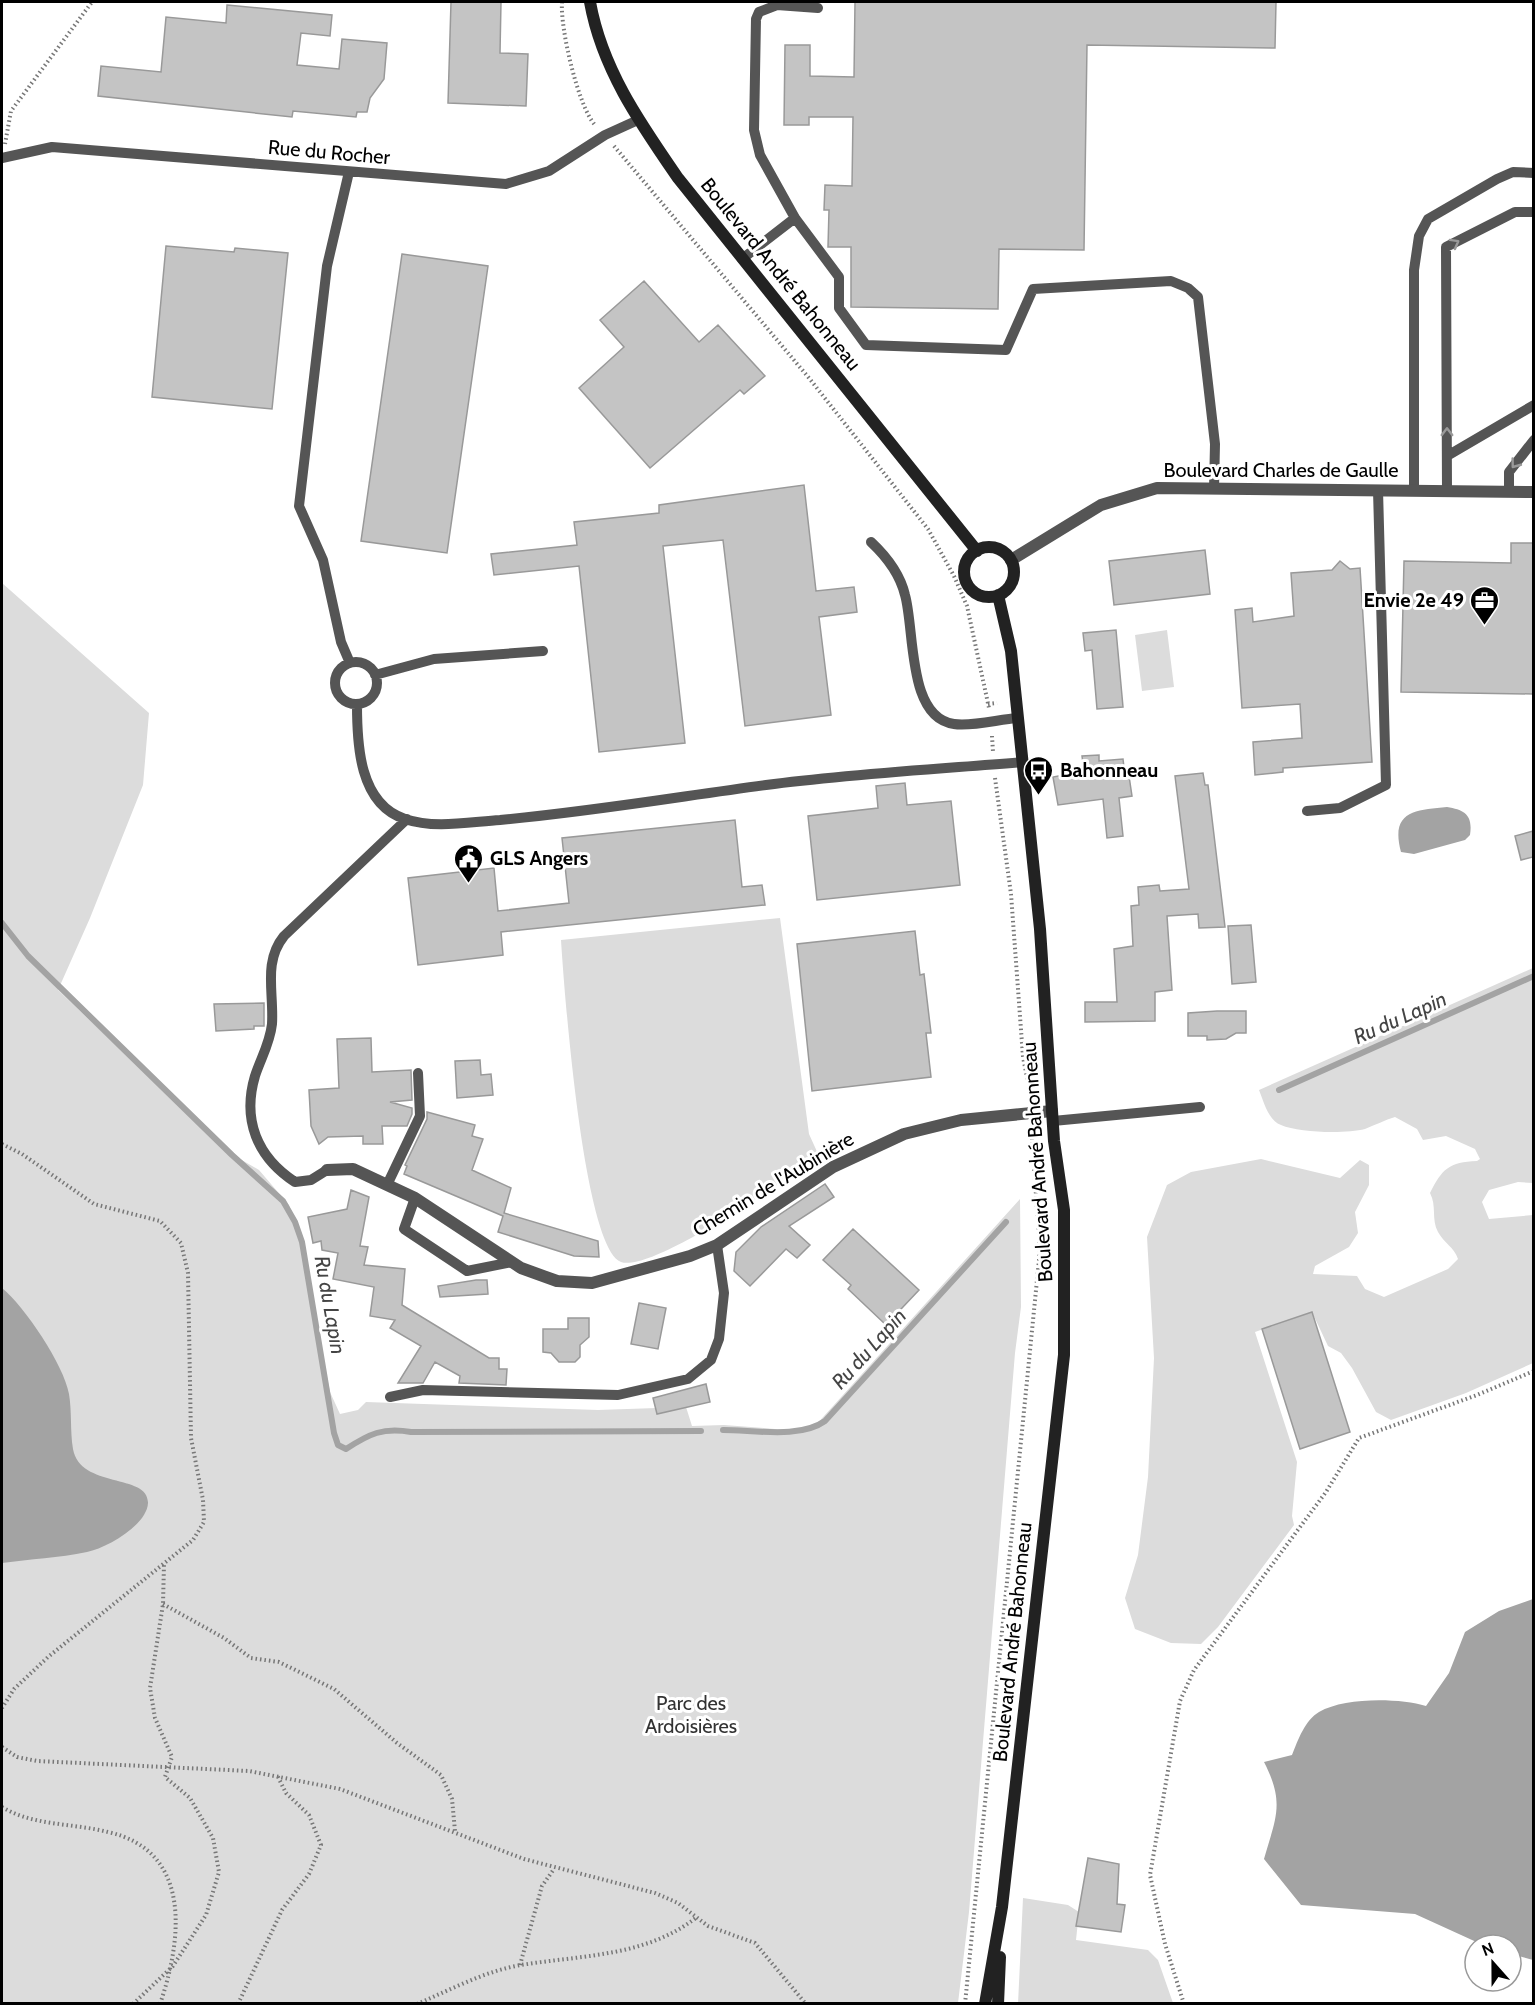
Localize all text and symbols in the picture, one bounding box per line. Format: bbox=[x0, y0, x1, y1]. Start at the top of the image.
street label: Rue du Rocher bbox=[267, 135, 392, 169]
street label: Boulevard André Bahonneau bbox=[696, 173, 866, 375]
one-way arrow bbox=[1449, 239, 1459, 250]
one-way arrow bbox=[1441, 428, 1453, 437]
one-way arrow bbox=[1511, 457, 1522, 468]
street label: Boulevard Charles de Gaulle bbox=[1164, 458, 1398, 482]
office icon: Envie 2e 49 bbox=[1469, 584, 1501, 626]
place label: Envie 2e 49 bbox=[1363, 588, 1464, 612]
bus stop icon: Bahonneau bbox=[1023, 754, 1055, 796]
place label: Bahonneau bbox=[1060, 758, 1158, 782]
public building icon: GLS Angers bbox=[453, 842, 485, 884]
place label: GLS Angers bbox=[490, 846, 588, 870]
water label: Ru du Lapin bbox=[1349, 986, 1450, 1049]
street label: Boulevard André Bahonneau bbox=[1017, 1041, 1057, 1283]
street label: Chemin de l'Aubinière bbox=[688, 1126, 858, 1242]
water label: Ru du Lapin bbox=[310, 1254, 351, 1356]
water label: Ru du Lapin bbox=[826, 1303, 911, 1394]
street label: Boulevard André Bahonneau bbox=[987, 1521, 1037, 1763]
park label: Parc des Ardoisières bbox=[645, 1691, 737, 1738]
north arrow bbox=[1463, 1933, 1523, 1993]
text: N bbox=[1479, 1939, 1496, 1960]

